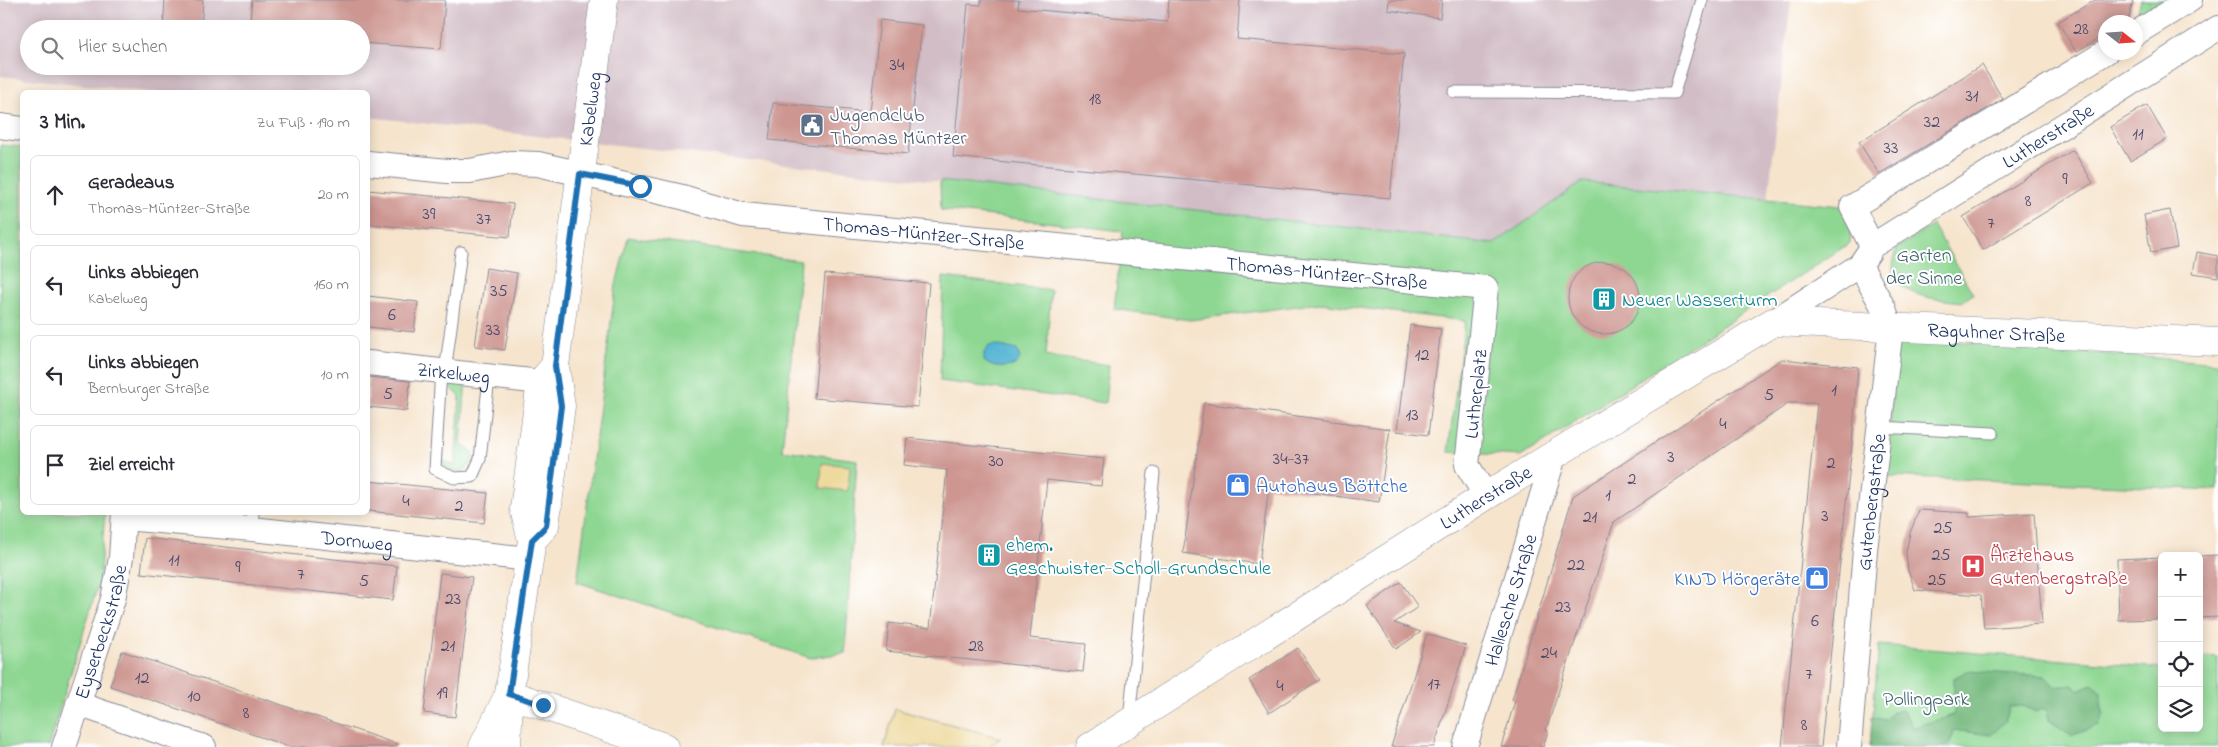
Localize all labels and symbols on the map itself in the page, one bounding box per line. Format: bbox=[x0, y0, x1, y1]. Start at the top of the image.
north arrow bbox=[2098, 15, 2143, 60]
house number: 28 bbox=[2073, 17, 2089, 43]
house number: 34 bbox=[890, 53, 905, 79]
street label: Kabelweg bbox=[573, 70, 612, 148]
house number: 31 bbox=[1965, 84, 1979, 110]
house number: 18 bbox=[1089, 87, 1101, 113]
street label: Lutherstraße bbox=[1997, 98, 2101, 177]
place label: Jugendclub Thomas Müntzer bbox=[830, 102, 967, 154]
house number: 32 bbox=[1924, 110, 1940, 136]
public building icon: Jugendclub Thomas Müntzer bbox=[799, 112, 825, 138]
house number: 11 bbox=[2132, 122, 2144, 148]
house number: 33 bbox=[1884, 136, 1898, 162]
house number: 9 bbox=[2062, 167, 2068, 193]
route start bbox=[629, 175, 652, 198]
house number: 8 bbox=[2025, 189, 2032, 215]
house number: 39 bbox=[423, 202, 436, 228]
house number: 37 bbox=[477, 207, 492, 233]
street label: Thomas-Müntzer-Straße bbox=[821, 211, 1026, 260]
house number: 7 bbox=[1987, 211, 1995, 237]
park label: Garten der Sinne bbox=[1886, 242, 1962, 294]
street label: Thomas-Müntzer-Straße bbox=[1224, 250, 1429, 299]
house number: 35 bbox=[490, 279, 508, 305]
building icon: Neuer Wasserturm bbox=[1591, 286, 1617, 312]
place label: Neuer Wasserturm bbox=[1622, 287, 1778, 316]
house number: 6 bbox=[388, 303, 396, 329]
street label: Raguhner Straße bbox=[1927, 317, 2066, 352]
house number: 33 bbox=[486, 318, 500, 344]
house number: 12 bbox=[1415, 343, 1429, 369]
street label: Lutherplatz bbox=[1458, 348, 1497, 440]
street label: Zirkelweg bbox=[415, 356, 491, 394]
house number: 1 bbox=[1831, 378, 1837, 404]
house number: 5 bbox=[383, 382, 393, 408]
house number: 5 bbox=[1764, 383, 1774, 409]
house number: 13 bbox=[1405, 403, 1419, 429]
house number: 4 bbox=[1719, 412, 1727, 438]
street label: Gutenbergstraße bbox=[1851, 432, 1896, 572]
house number: 3 bbox=[1667, 445, 1675, 471]
house number: 34-37 bbox=[1273, 447, 1310, 473]
house number: 30 bbox=[988, 449, 1004, 475]
house number: 2 bbox=[1827, 451, 1836, 477]
street label: Lutherstraße bbox=[1435, 459, 1538, 539]
house number: 2 bbox=[1628, 467, 1637, 493]
shop icon: Autohaus Böttche bbox=[1225, 472, 1251, 498]
place label: Autohaus Böttche bbox=[1256, 473, 1408, 502]
house number: 1 bbox=[1605, 483, 1611, 509]
house number: 4 bbox=[402, 489, 410, 515]
house number: 2 bbox=[455, 494, 464, 520]
house number: 3 bbox=[1821, 504, 1829, 530]
house number: 21 bbox=[1583, 505, 1598, 531]
house number: 25 bbox=[1933, 516, 1953, 542]
street label: Dornweg bbox=[318, 524, 394, 562]
street label: Hallesche Straße bbox=[1479, 531, 1546, 670]
place label: ehem. Geschwister-Scholl-Grundschule bbox=[1006, 532, 1271, 584]
building icon: ehem. Geschwister-Scholl-Grundschule bbox=[976, 542, 1002, 568]
place label: Ärztehaus Gutenbergstraße bbox=[1990, 542, 2128, 595]
house number: 25 bbox=[1931, 543, 1951, 569]
house number: 11 bbox=[168, 548, 180, 574]
house number: 22 bbox=[1567, 553, 1585, 579]
hospital icon: Ärztehaus Gutenbergstraße bbox=[1960, 553, 1986, 579]
house number: 9 bbox=[235, 555, 241, 581]
house number: 7 bbox=[297, 562, 305, 588]
street label: Eyserbeckstraße bbox=[69, 563, 136, 704]
shop icon: KIND Hörgeräte bbox=[1804, 565, 1830, 591]
place label: KIND Hörgeräte bbox=[1674, 566, 1800, 596]
house number: 25 bbox=[1927, 568, 1947, 594]
house number: 5 bbox=[359, 569, 369, 595]
house number: 23 bbox=[445, 587, 461, 613]
house number: 23 bbox=[1555, 595, 1571, 621]
house number: 6 bbox=[1811, 609, 1819, 635]
house number: 21 bbox=[441, 634, 456, 660]
house number: 28 bbox=[968, 634, 984, 660]
house number: 24 bbox=[1541, 641, 1558, 667]
house number: 7 bbox=[1805, 662, 1813, 688]
house number: 12 bbox=[135, 666, 149, 692]
house number: 17 bbox=[1427, 672, 1441, 698]
house number: 4 bbox=[1276, 674, 1284, 700]
house number: 19 bbox=[436, 681, 448, 707]
house number: 10 bbox=[187, 684, 201, 710]
park label: Pollingpark bbox=[1883, 686, 1969, 716]
route end bbox=[532, 694, 555, 717]
house number: 8 bbox=[243, 701, 250, 727]
house number: 8 bbox=[1801, 713, 1808, 739]

